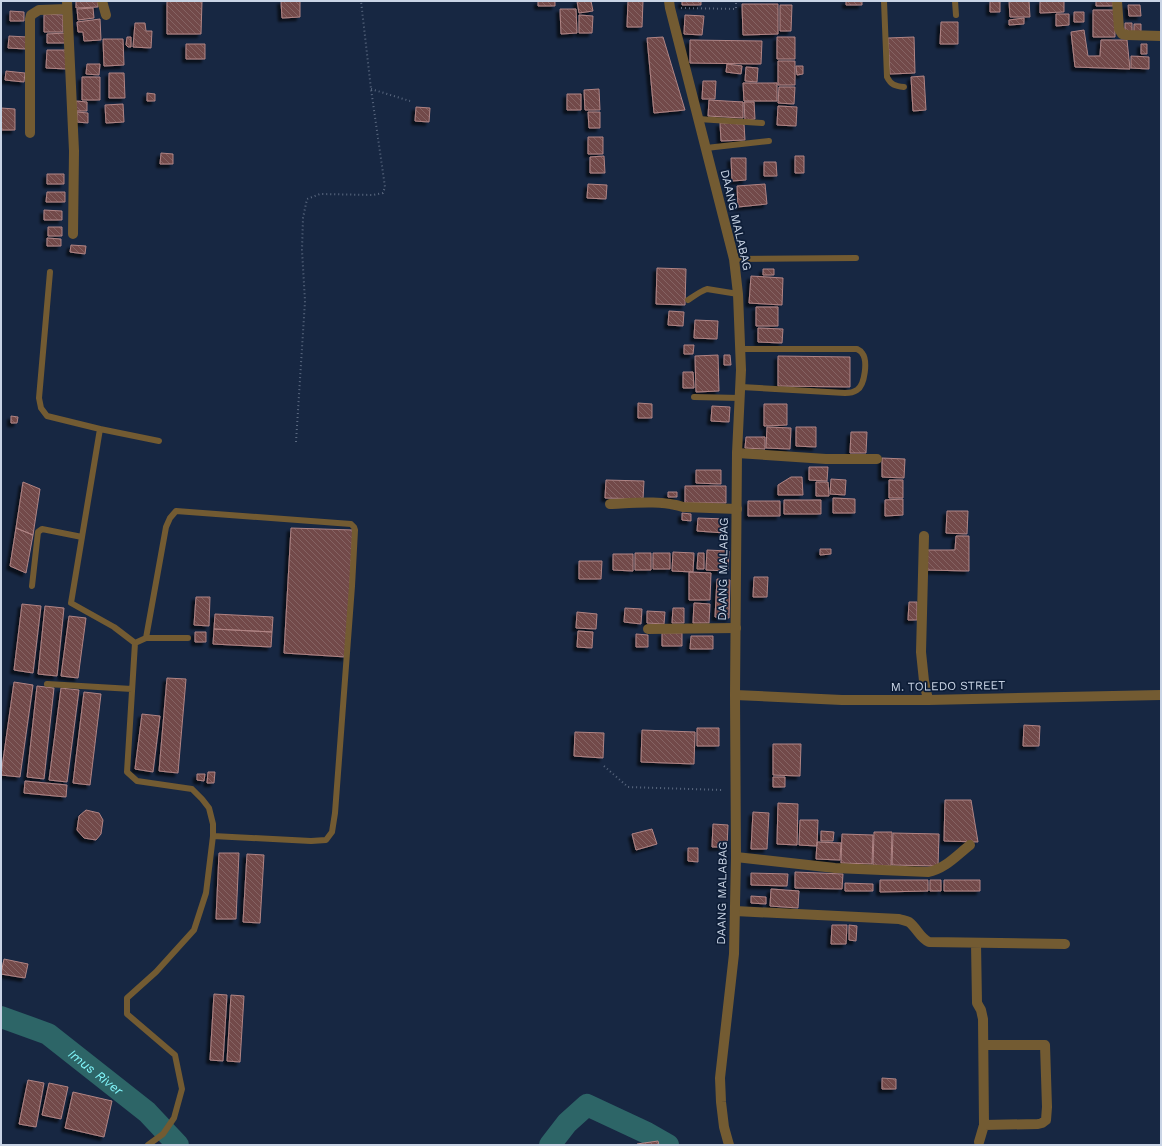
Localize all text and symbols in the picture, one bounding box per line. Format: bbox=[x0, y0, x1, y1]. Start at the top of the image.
street label: DAANG MALABAG bbox=[718, 168, 754, 272]
street label: DAANG MALABAG bbox=[715, 517, 731, 621]
street label: M. TOLEDO STREET bbox=[890, 678, 1006, 694]
street label: DAANG MALABAG bbox=[714, 841, 730, 945]
water label: Imus River bbox=[65, 1046, 127, 1099]

